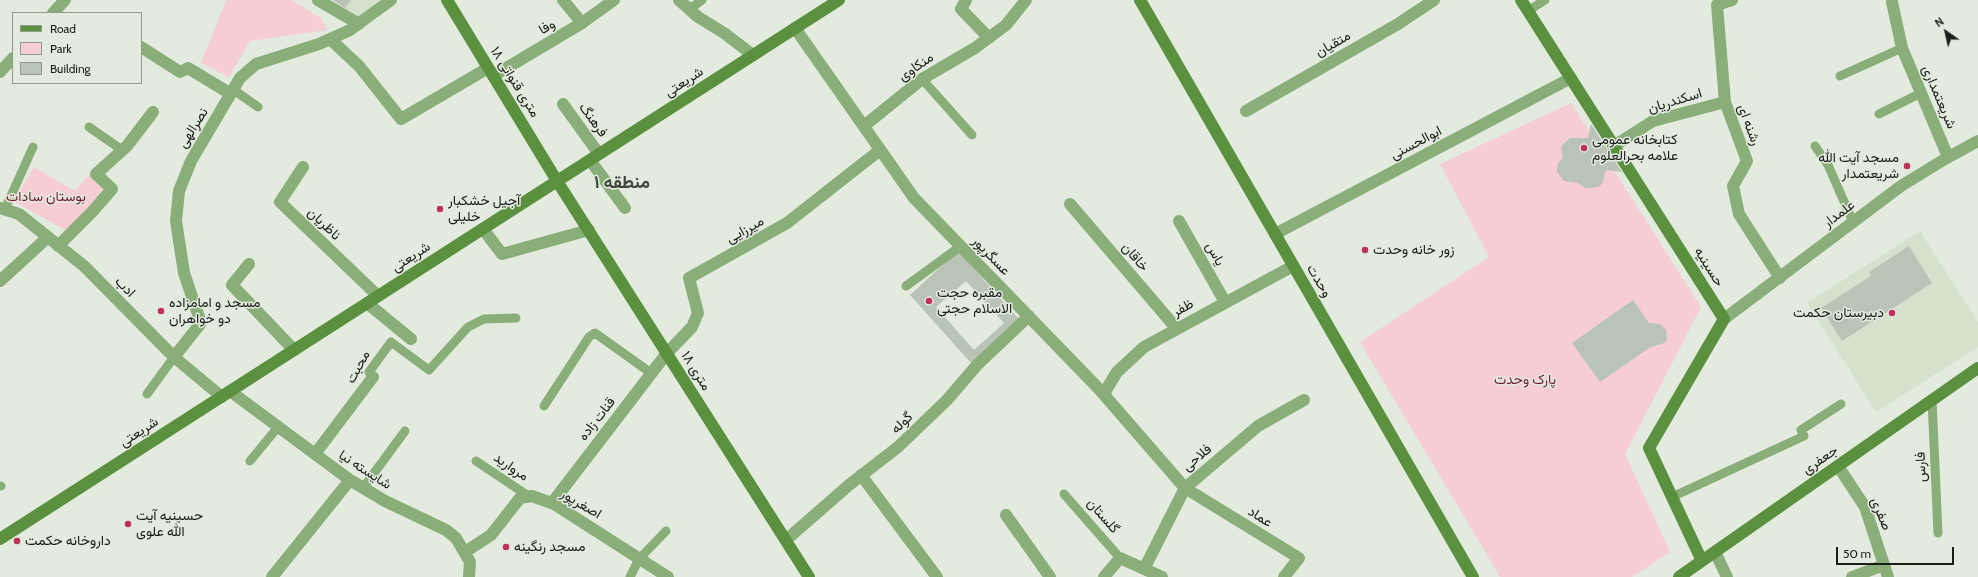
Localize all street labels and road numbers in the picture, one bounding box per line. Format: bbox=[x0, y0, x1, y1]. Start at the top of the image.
street label: وفا bbox=[536, 16, 558, 38]
street label: متقیان bbox=[1312, 27, 1354, 61]
street label: ۱۸ متری قنواتی bbox=[487, 43, 543, 121]
street label: منکاوی bbox=[895, 49, 937, 85]
street label: شریعتی bbox=[661, 63, 707, 101]
street label: شریعتمداری bbox=[1918, 63, 1960, 131]
street label: اسکندریان bbox=[1646, 85, 1704, 117]
street label: فرهنگ bbox=[575, 100, 611, 140]
street label: رشنه ای bbox=[1734, 102, 1764, 148]
street label: نصرالهی bbox=[174, 105, 212, 151]
street label: ابوالحسنی bbox=[1387, 122, 1445, 164]
street label: علمدار bbox=[1820, 197, 1858, 231]
street label: ناظریان bbox=[304, 204, 344, 244]
street label: میرزایی bbox=[723, 213, 767, 247]
street label: عسگرپور bbox=[968, 233, 1014, 279]
street label: شریعتی bbox=[388, 238, 434, 276]
street label: خاقان bbox=[1118, 239, 1152, 275]
street label: یاس bbox=[1202, 239, 1228, 269]
street label: حسینیه bbox=[1690, 244, 1728, 290]
street label: وحدت bbox=[1303, 262, 1335, 300]
street label: ادب bbox=[111, 273, 139, 301]
street label: ظفر bbox=[1170, 295, 1196, 321]
street label: محبت bbox=[342, 348, 374, 386]
street label: ۱۸ متری bbox=[677, 348, 715, 394]
street label: قنات زاده bbox=[575, 394, 619, 444]
street label: گوله bbox=[888, 409, 916, 437]
street label: شریعتی bbox=[116, 413, 162, 451]
street label: فلاحی bbox=[1179, 441, 1215, 475]
street label: جعفری bbox=[1799, 442, 1841, 478]
street label: شایسته نیا bbox=[336, 447, 394, 493]
street label: مروارید bbox=[490, 449, 532, 485]
street label: فارس bbox=[1912, 452, 1930, 482]
street label: اصغرپور bbox=[558, 485, 604, 523]
street label: گلستان bbox=[1083, 495, 1123, 537]
street label: صفری bbox=[1867, 495, 1895, 533]
street label: عماد bbox=[1245, 503, 1275, 531]

